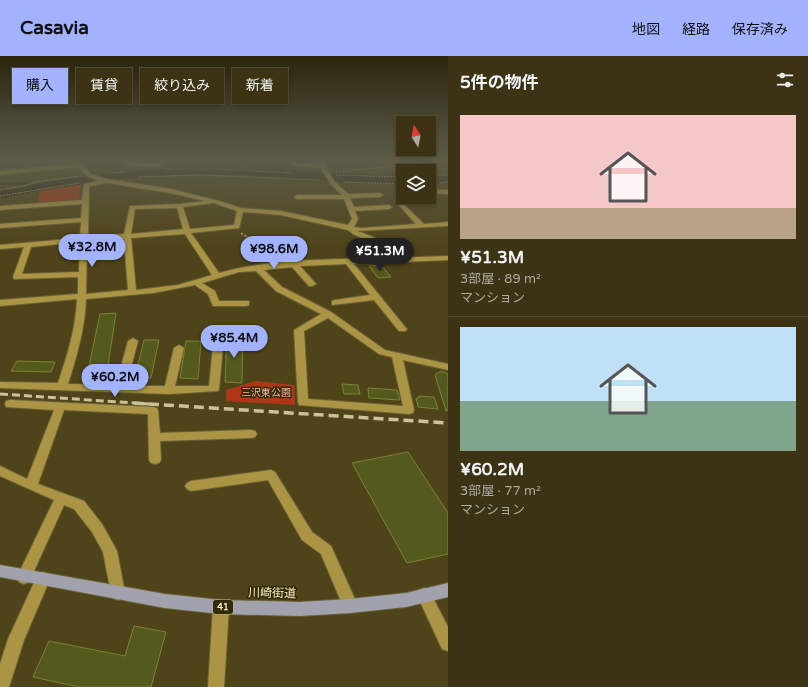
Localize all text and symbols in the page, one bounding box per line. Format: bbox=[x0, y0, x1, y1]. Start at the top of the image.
text: Casavia bbox=[20, 17, 89, 39]
text: 地図 bbox=[632, 21, 660, 38]
text: 経路 bbox=[682, 21, 710, 38]
text: 保存済み bbox=[732, 21, 788, 38]
chip: 購入 bbox=[12, 68, 68, 104]
chip: 賃貸 bbox=[76, 68, 132, 104]
chip: 絞り込み bbox=[140, 68, 224, 104]
chip: 新着 bbox=[232, 68, 288, 104]
icon: filters bbox=[774, 69, 796, 91]
text: 5件の物件 bbox=[460, 72, 539, 93]
north arrow bbox=[396, 116, 436, 156]
map controls bbox=[396, 116, 436, 204]
icon: home bbox=[592, 141, 664, 213]
button: layers bbox=[396, 164, 436, 204]
pin: ¥32.8M bbox=[59, 234, 125, 268]
pin: ¥98.6M bbox=[241, 236, 307, 270]
pin: ¥51.3M bbox=[347, 238, 413, 272]
text: ¥32.8M bbox=[68, 239, 116, 255]
text: ¥98.6M bbox=[250, 241, 298, 257]
text: ¥51.3M bbox=[356, 243, 404, 259]
text: ¥51.3M bbox=[460, 247, 524, 268]
text: 3部屋 · 89 m² bbox=[460, 271, 541, 287]
text: マンション bbox=[460, 290, 525, 306]
pin: ¥85.4M bbox=[201, 325, 267, 359]
text: ¥85.4M bbox=[210, 330, 258, 346]
icon: home bbox=[592, 353, 664, 425]
pin: ¥60.2M bbox=[82, 364, 148, 398]
text: ¥60.2M bbox=[91, 369, 139, 385]
park label: 三沢東公園 bbox=[241, 387, 291, 399]
text: ¥60.2M bbox=[460, 459, 524, 480]
text: 3部屋 · 77 m² bbox=[460, 483, 541, 499]
text: マンション bbox=[460, 502, 525, 518]
street label: 川崎街道 bbox=[248, 586, 296, 600]
road number: 41 bbox=[213, 600, 233, 614]

